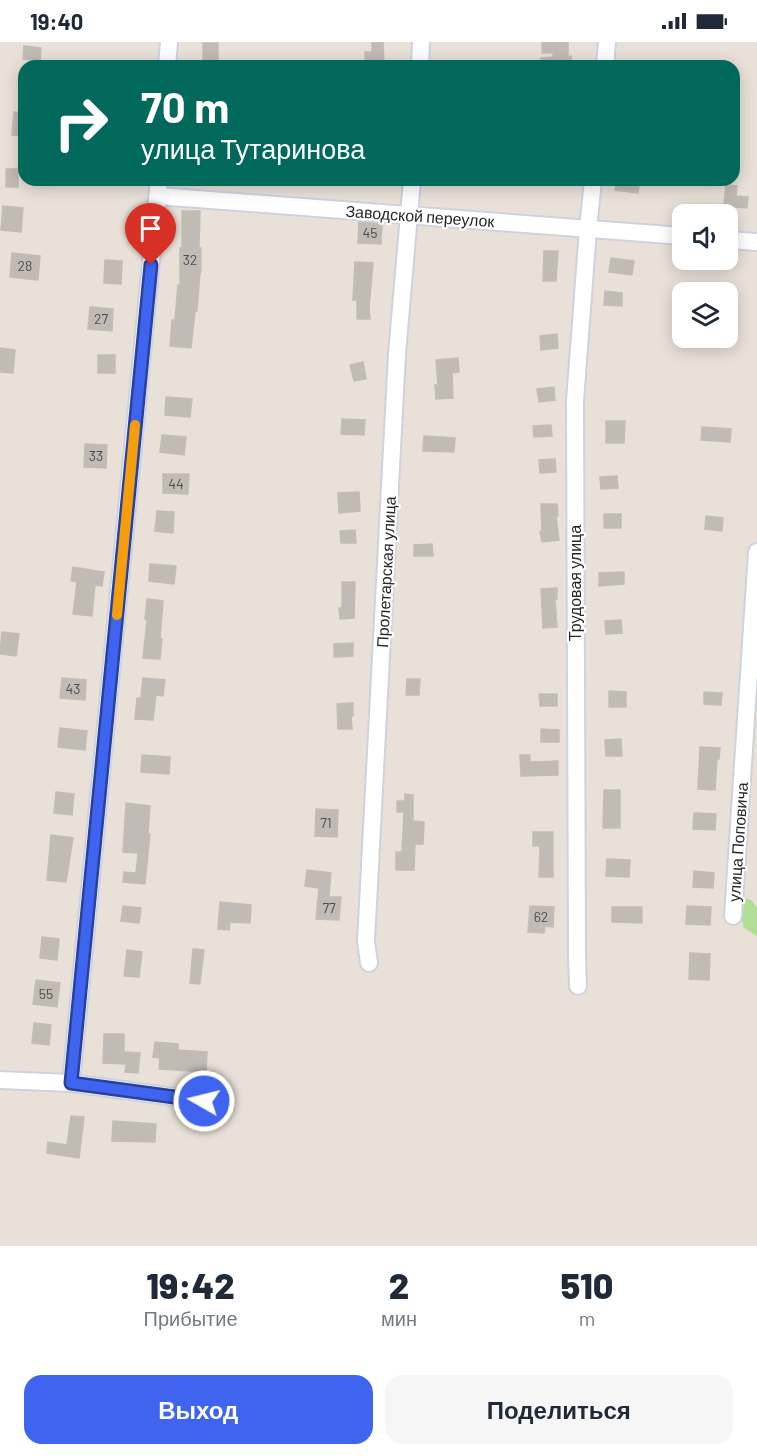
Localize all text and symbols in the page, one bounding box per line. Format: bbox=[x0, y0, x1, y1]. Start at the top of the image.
text: 19:40 bbox=[30, 8, 83, 34]
text: 70 m bbox=[141, 81, 229, 131]
icon: right bbox=[42, 84, 120, 162]
text: улица Тутаринова bbox=[141, 132, 365, 164]
street label: Заводской переулок bbox=[345, 201, 496, 230]
pin bbox=[125, 203, 176, 265]
map controls bbox=[672, 204, 738, 348]
button: sound bbox=[672, 204, 738, 270]
icon: arrive bbox=[134, 212, 167, 245]
house number: 45 bbox=[363, 224, 377, 241]
house number: 32 bbox=[183, 251, 197, 268]
house number: 28 bbox=[18, 257, 32, 274]
button: layers bbox=[672, 282, 738, 348]
house number: 27 bbox=[94, 310, 108, 327]
house number: 33 bbox=[89, 447, 103, 464]
house number: 44 bbox=[168, 475, 184, 492]
street label: Пролетарская улица bbox=[372, 496, 399, 648]
street label: Трудовая улица bbox=[565, 525, 584, 641]
house number: 43 bbox=[66, 680, 80, 697]
street label: улица Поповича bbox=[724, 781, 751, 902]
house number: 71 bbox=[320, 814, 332, 831]
house number: 77 bbox=[322, 899, 336, 916]
house number: 62 bbox=[534, 908, 548, 925]
house number: 55 bbox=[39, 985, 53, 1002]
position arrow bbox=[172, 1069, 236, 1133]
text: 19:42 bbox=[146, 1263, 235, 1306]
text: 2 bbox=[389, 1263, 409, 1306]
text: 510 bbox=[561, 1263, 613, 1306]
text: Прибытие bbox=[144, 1306, 238, 1330]
text: мин bbox=[381, 1306, 417, 1330]
text: m bbox=[579, 1306, 595, 1330]
button: Выход bbox=[24, 1375, 373, 1444]
button: Поделиться bbox=[385, 1375, 733, 1444]

